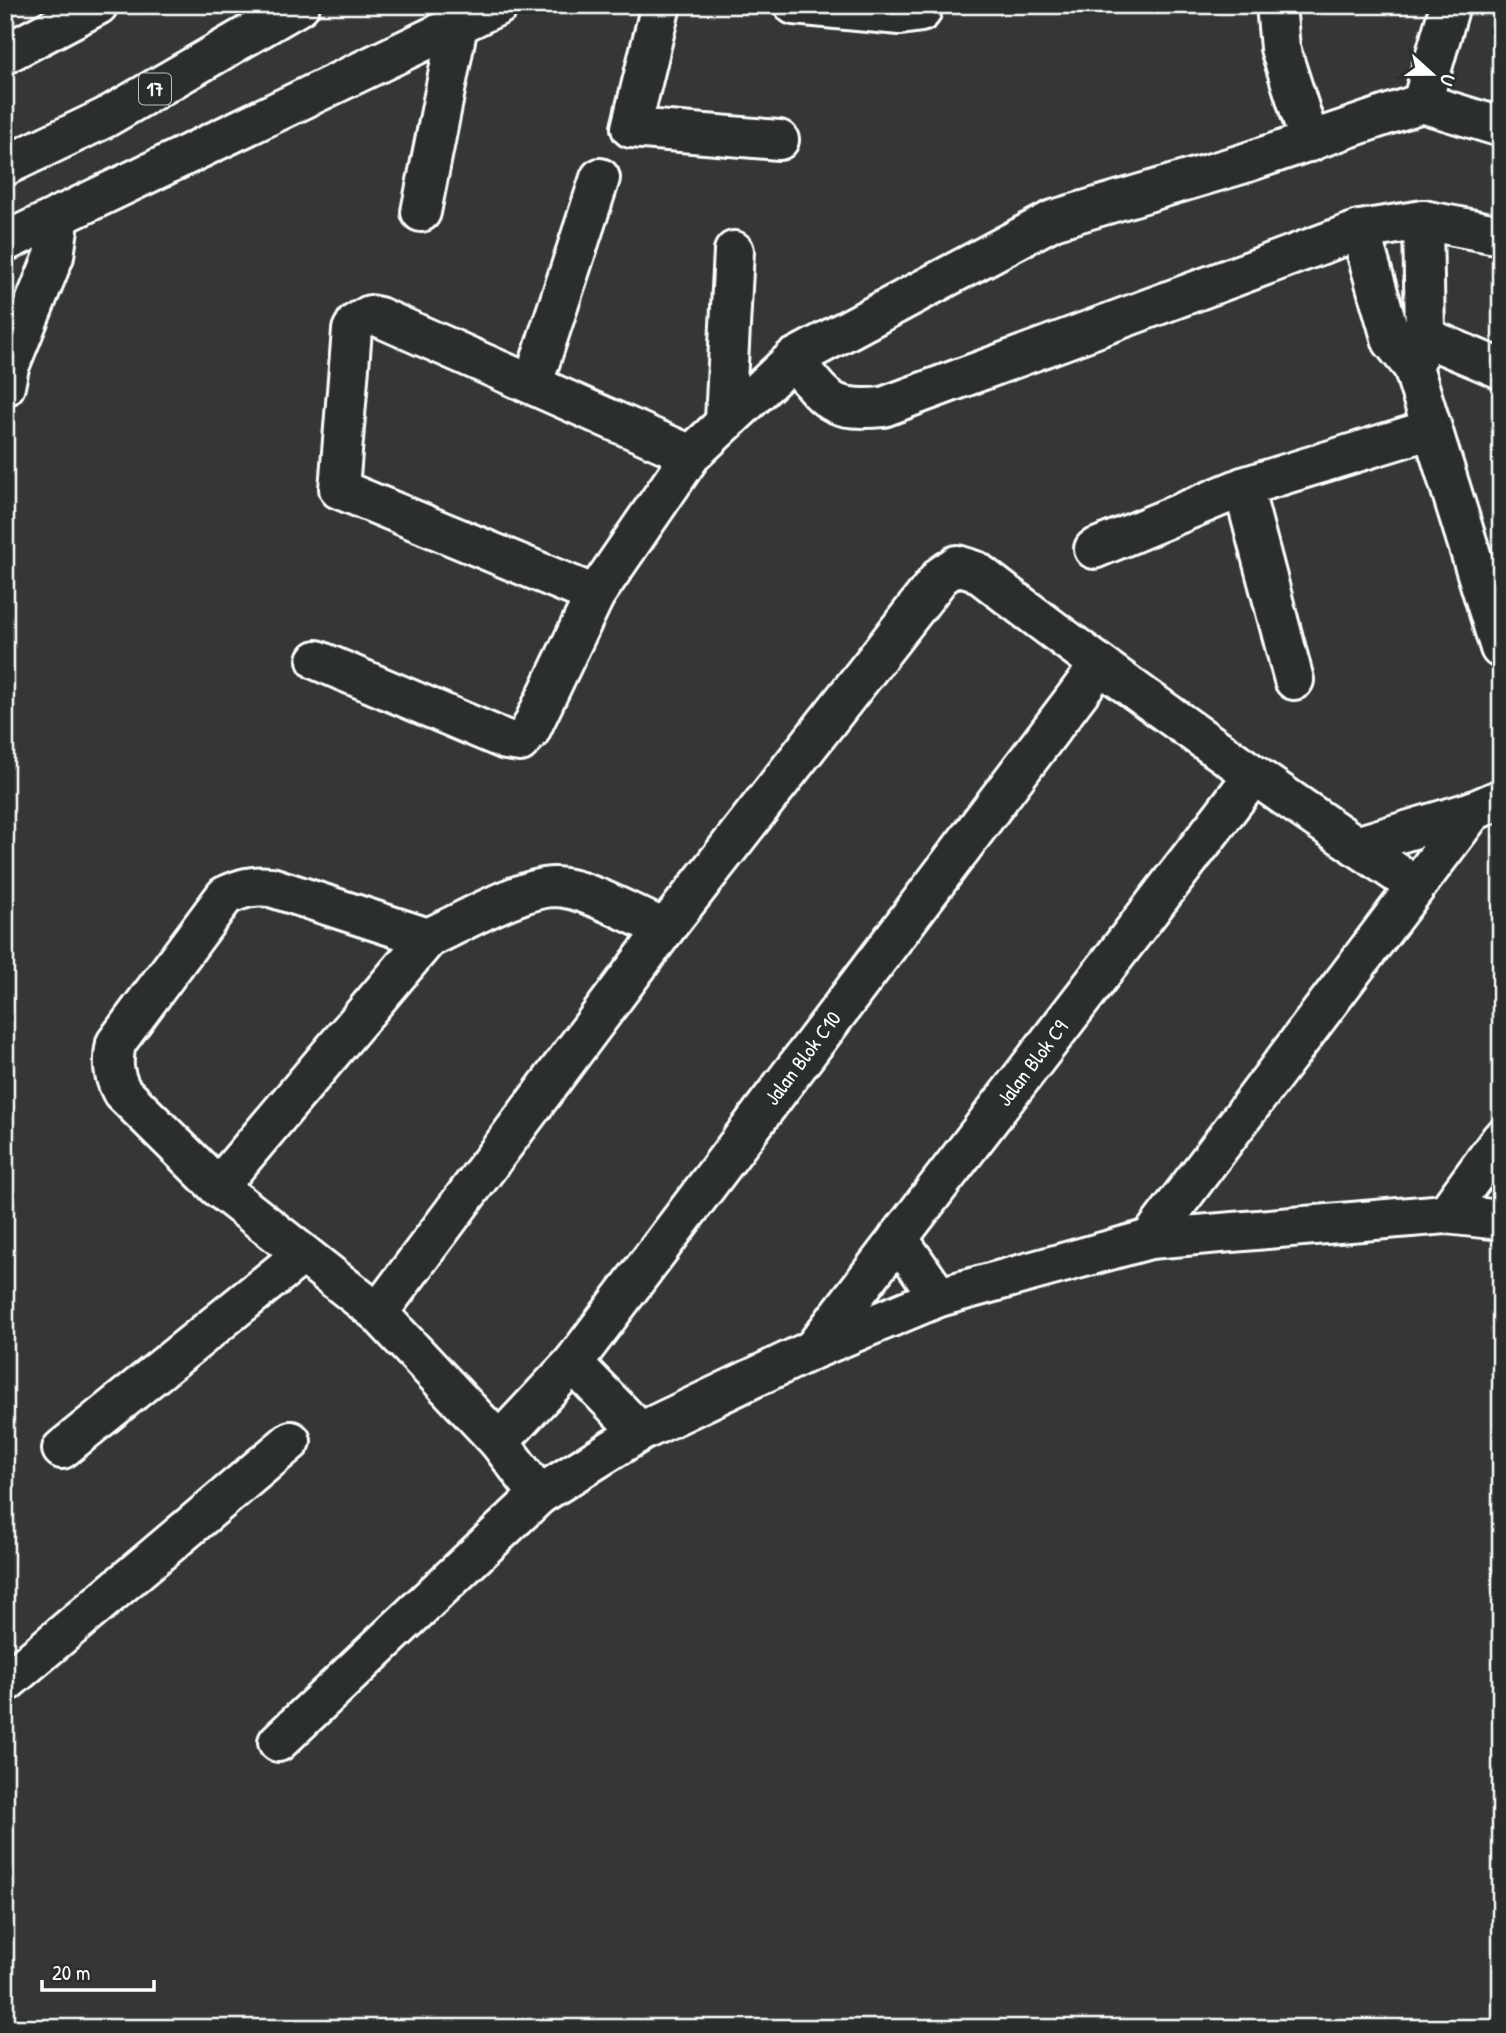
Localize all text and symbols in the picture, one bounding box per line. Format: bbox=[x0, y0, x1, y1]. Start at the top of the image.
north arrow bbox=[1398, 38, 1468, 108]
text: U bbox=[1434, 71, 1462, 90]
road number: 17 bbox=[139, 74, 171, 104]
street label: Jalan Blok C10 bbox=[758, 1005, 848, 1111]
street label: Jalan Blok C9 bbox=[990, 1014, 1075, 1112]
scale bar bbox=[42, 1949, 154, 1993]
text: 20 m bbox=[52, 1958, 90, 1987]

